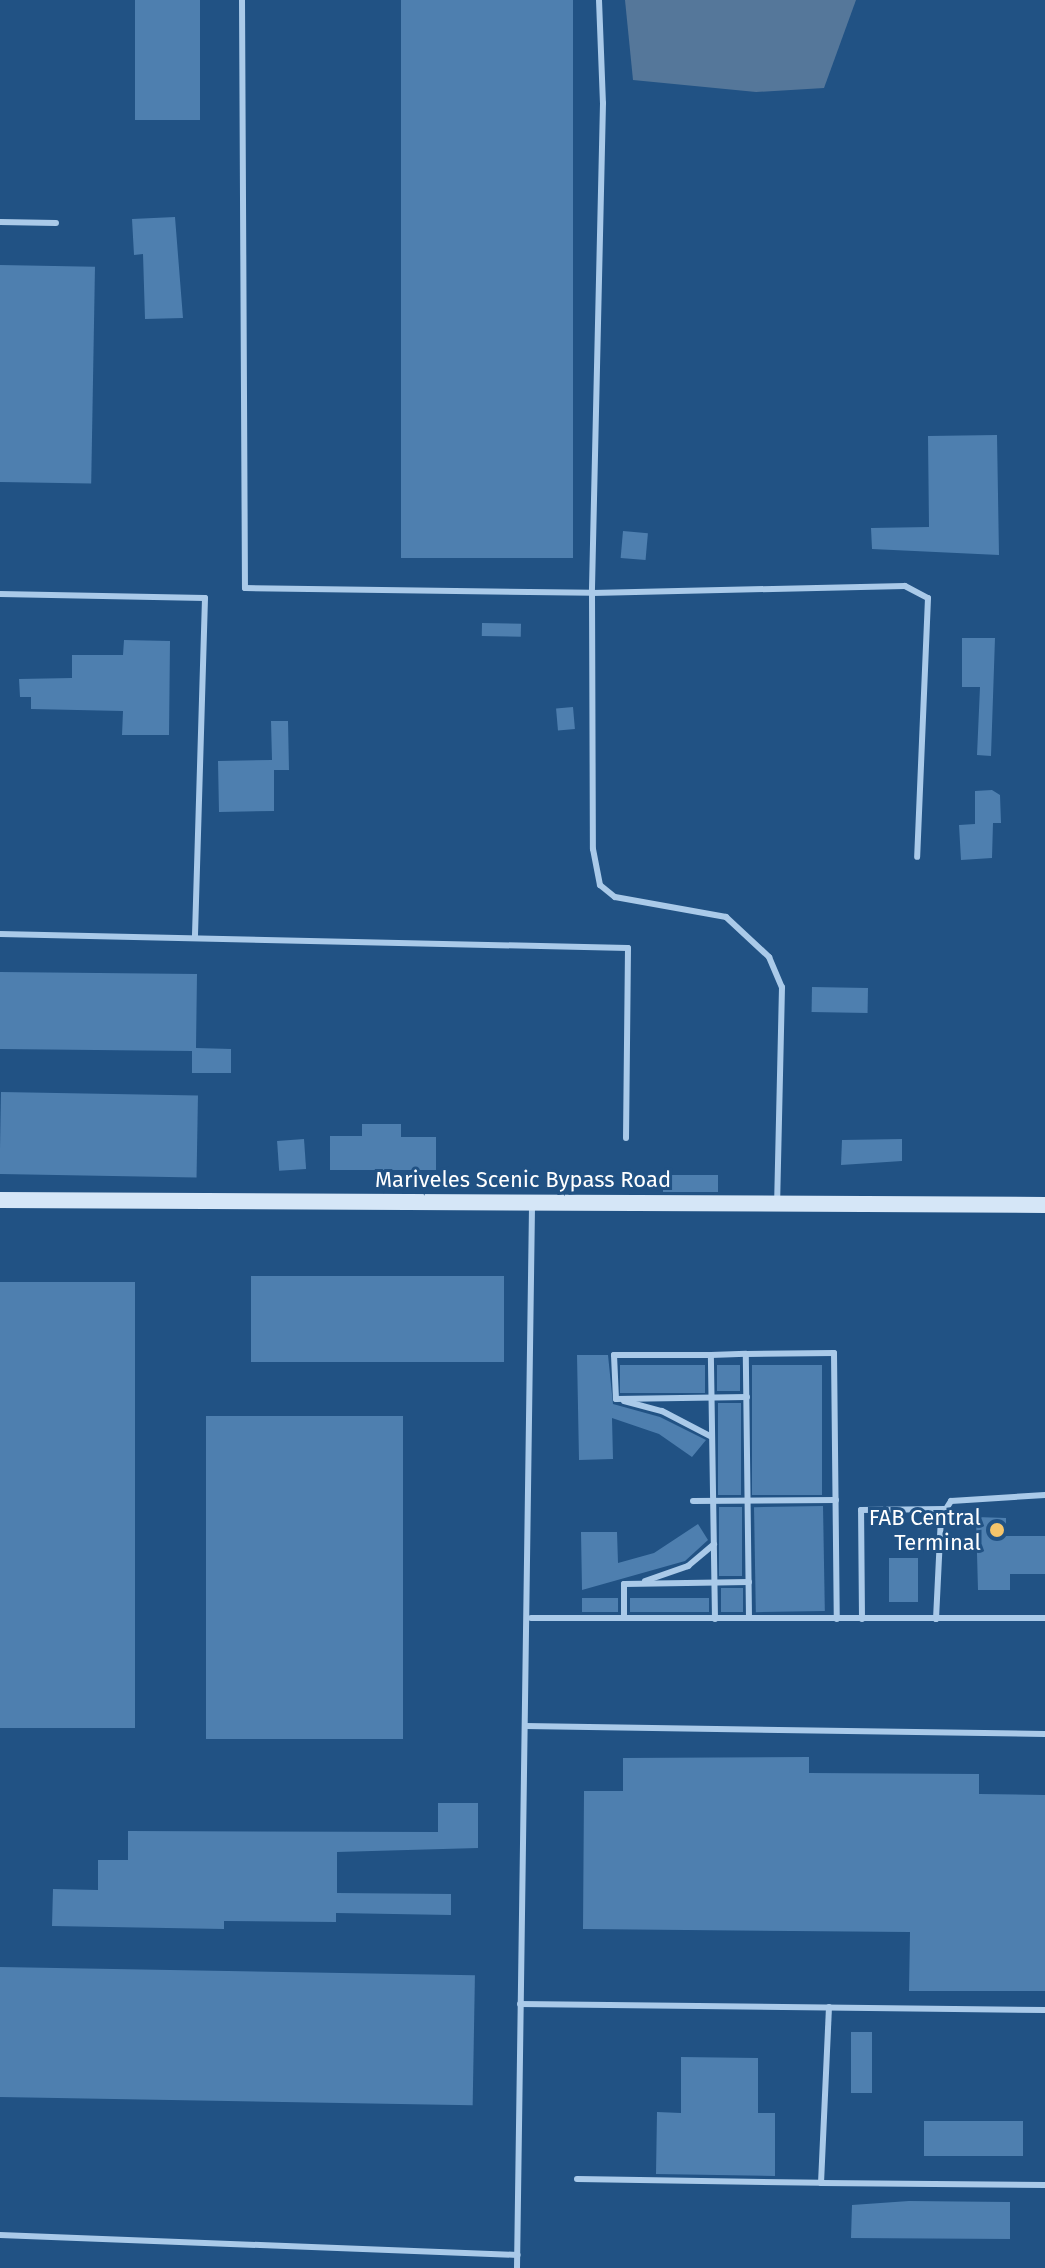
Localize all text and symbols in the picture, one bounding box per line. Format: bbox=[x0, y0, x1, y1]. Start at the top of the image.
street label: Mariveles Scenic Bypass Road bbox=[375, 1167, 671, 1193]
place label: FAB Central Terminal bbox=[869, 1504, 981, 1556]
marker: FAB Central Terminal bbox=[988, 1521, 1006, 1539]

